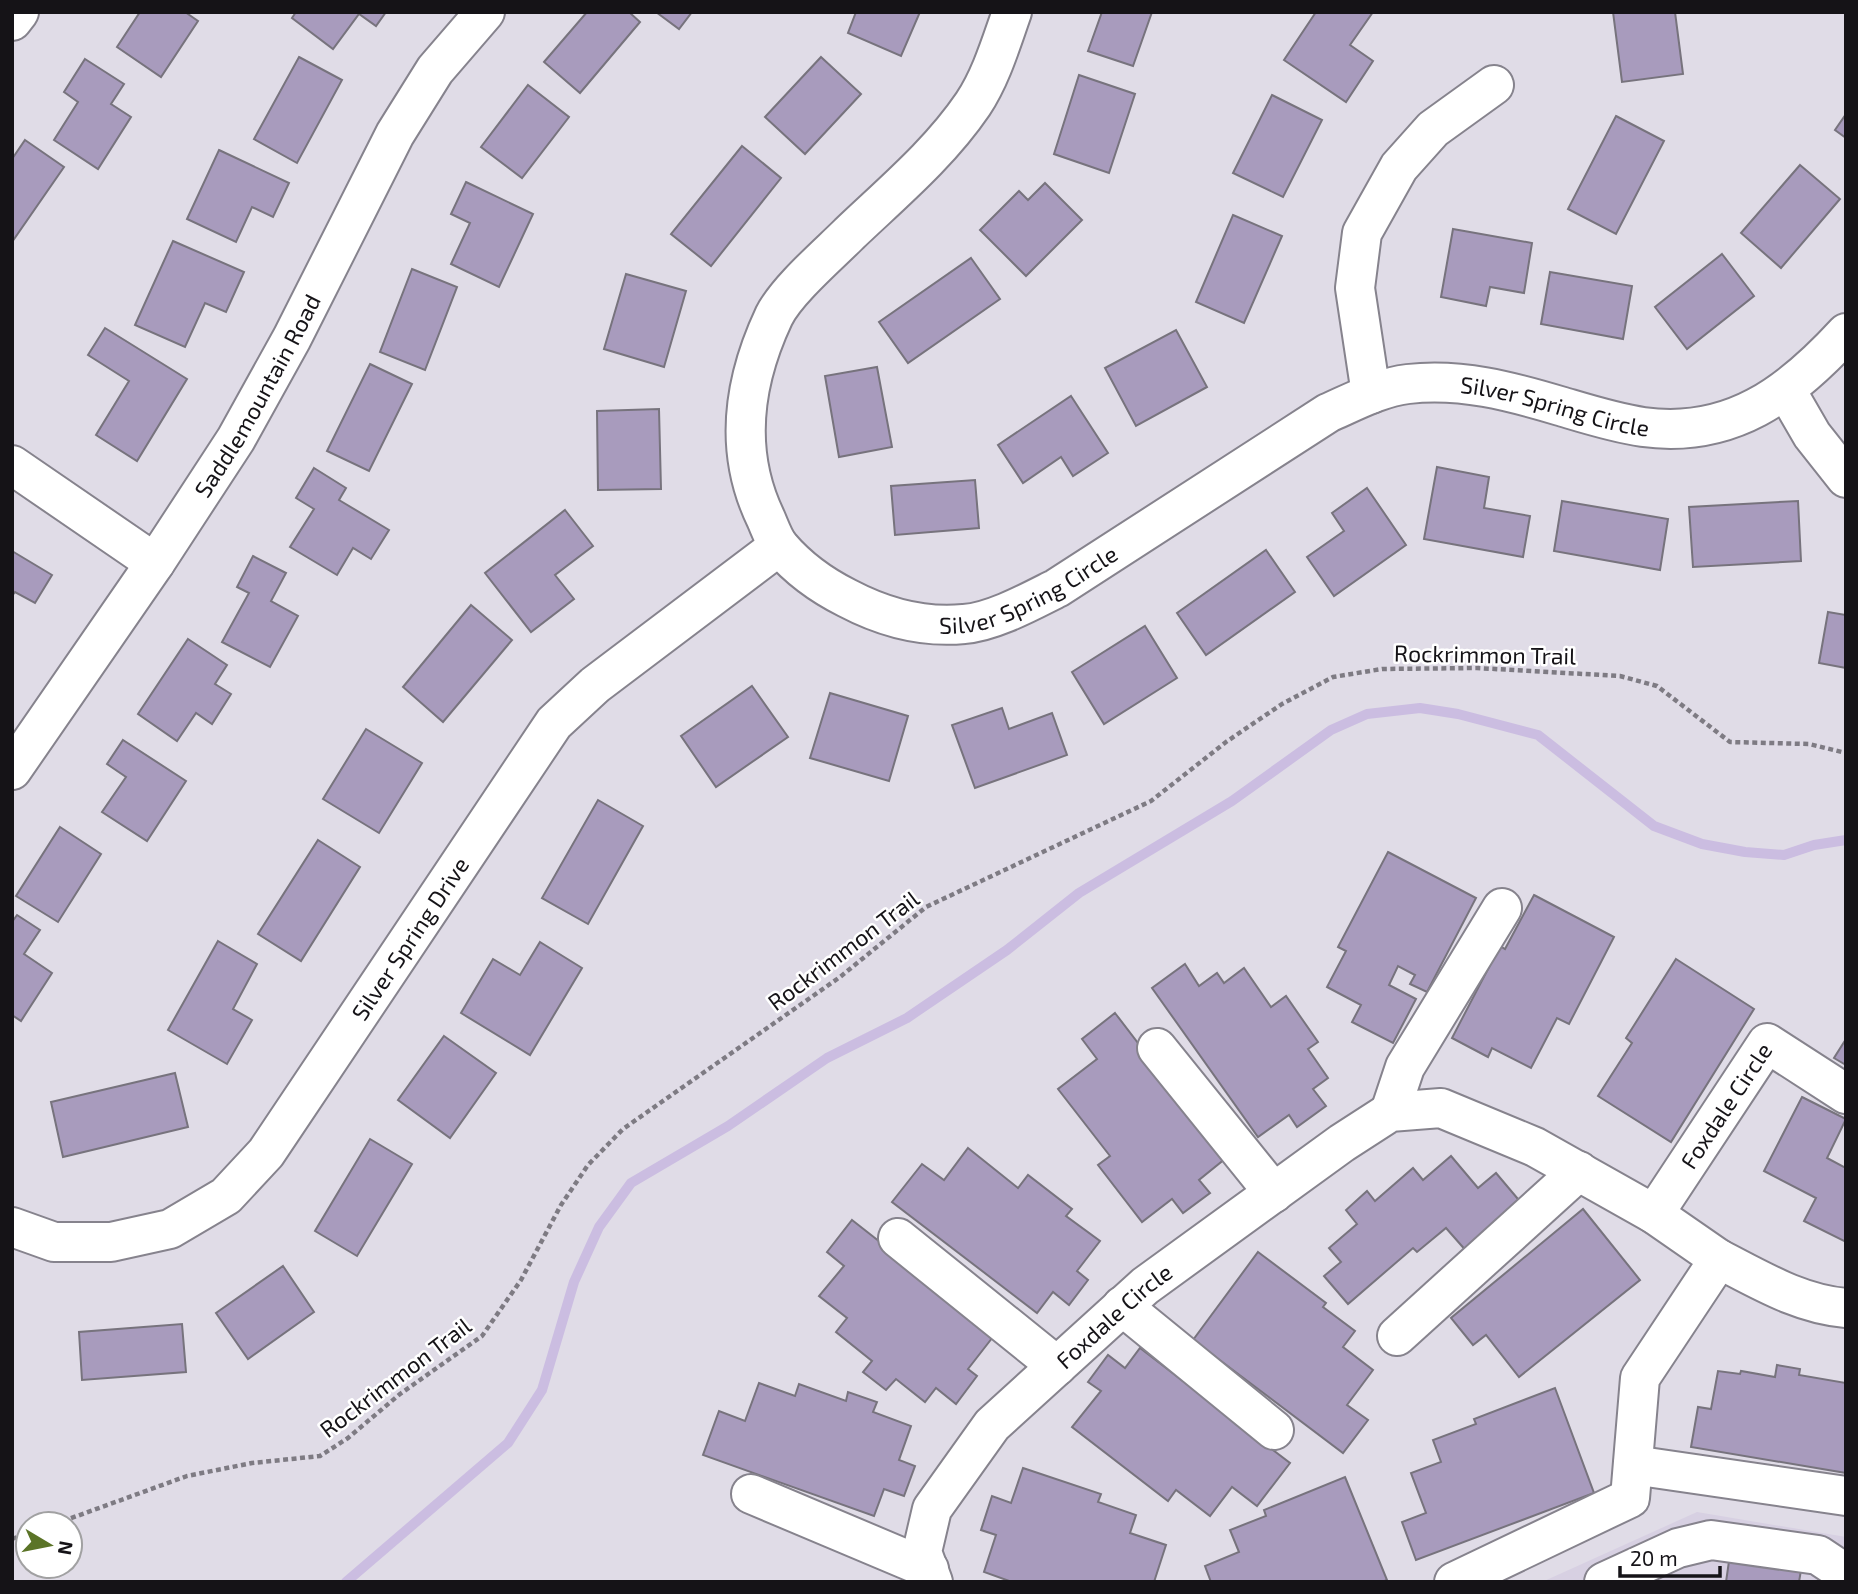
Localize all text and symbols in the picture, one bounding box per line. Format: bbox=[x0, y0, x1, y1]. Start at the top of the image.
street label: Saddlemountain Road bbox=[188, 289, 326, 502]
street label: Silver Spring Circle bbox=[1459, 370, 1651, 442]
street label: Silver Spring Circle bbox=[939, 539, 1122, 639]
street label: Rockrimmon Trail bbox=[1394, 638, 1576, 670]
street label: Silver Spring Drive bbox=[345, 852, 474, 1025]
street label: Rockrimmon Trail bbox=[762, 884, 924, 1016]
street label: Foxdale Circle bbox=[1674, 1037, 1777, 1174]
street label: Foxdale Circle bbox=[1050, 1257, 1177, 1374]
street label: Rockrimmon Trail bbox=[314, 1311, 476, 1443]
north arrow bbox=[14, 1510, 84, 1580]
scale bar bbox=[1620, 1534, 1720, 1578]
text: N bbox=[54, 1539, 79, 1557]
text: 20 m bbox=[1630, 1545, 1678, 1570]

